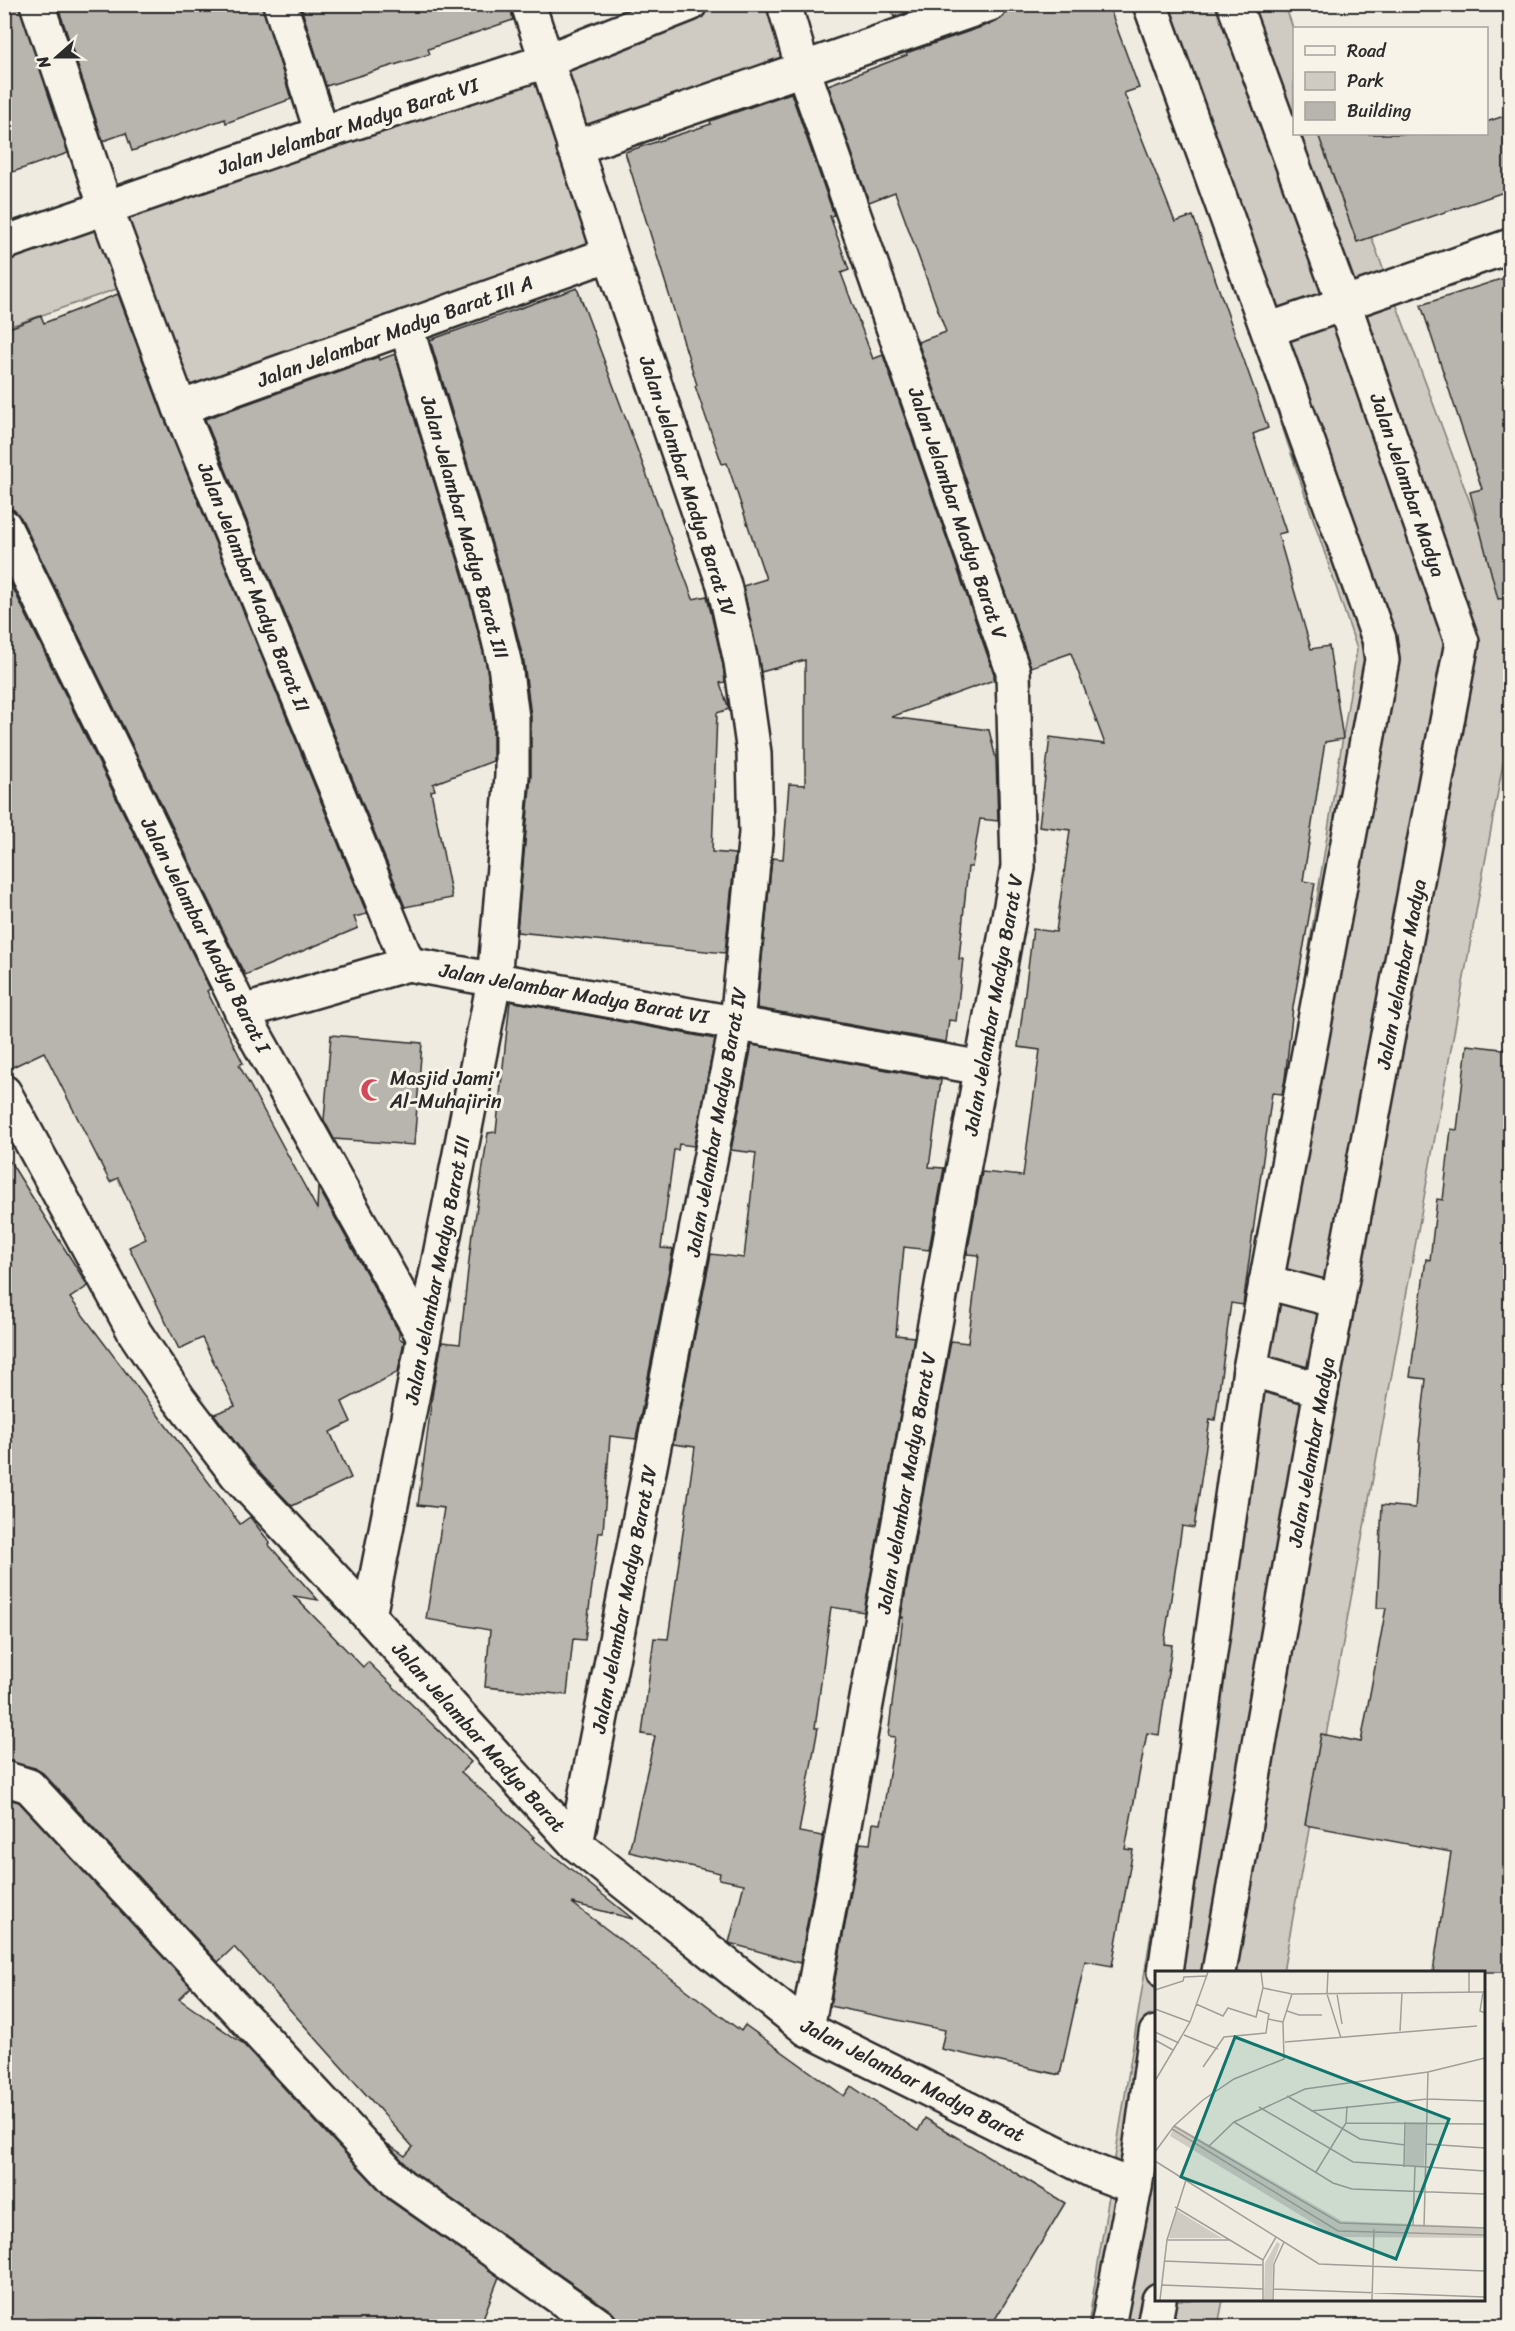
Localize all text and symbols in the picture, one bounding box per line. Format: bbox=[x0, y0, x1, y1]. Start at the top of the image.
north arrow bbox=[27, 27, 87, 87]
legend bbox=[1293, 27, 1488, 135]
text: Road bbox=[1347, 35, 1387, 67]
text: N bbox=[28, 51, 59, 74]
text: Park bbox=[1347, 65, 1384, 97]
street label: Jalan Jelambar Madya Barat VI bbox=[212, 67, 484, 186]
text: Building bbox=[1347, 95, 1411, 127]
street label: Jalan Jelambar Madya Barat III A bbox=[251, 265, 538, 398]
street label: Jalan Jelambar Madya Barat IV bbox=[628, 350, 746, 621]
street label: Jalan Jelambar Madya Barat V bbox=[898, 381, 1018, 645]
street label: Jalan Jelambar Madya bbox=[1359, 387, 1455, 582]
street label: Jalan Jelambar Madya Barat III bbox=[410, 390, 519, 663]
street label: Jalan Jelambar Madya Barat II bbox=[187, 456, 320, 718]
street label: Jalan Jelambar Madya Barat I bbox=[130, 810, 281, 1060]
street label: Jalan Jelambar Madya Barat V bbox=[953, 871, 1034, 1140]
street label: Jalan Jelambar Madya bbox=[1366, 876, 1437, 1073]
street label: Jalan Jelambar Madya Barat VI bbox=[436, 952, 712, 1035]
street label: Jalan Jelambar Madya Barat IV bbox=[675, 985, 757, 1260]
place label: Masjid Jami' Al-Muhajirin bbox=[389, 1061, 502, 1119]
mosque icon: Masjid Jami' Al-Muhajirin bbox=[359, 1077, 385, 1103]
street label: Jalan Jelambar Madya Barat III bbox=[394, 1133, 481, 1409]
street label: Jalan Jelambar Madya Barat V bbox=[866, 1349, 947, 1618]
street label: Jalan Jelambar Madya bbox=[1277, 1354, 1345, 1551]
street label: Jalan Jelambar Madya Barat IV bbox=[581, 1462, 668, 1737]
street label: Jalan Jelambar Madya Barat bbox=[382, 1633, 575, 1841]
inset map bbox=[1155, 1971, 1485, 2301]
street label: Jalan Jelambar Madya Barat bbox=[794, 2008, 1031, 2152]

